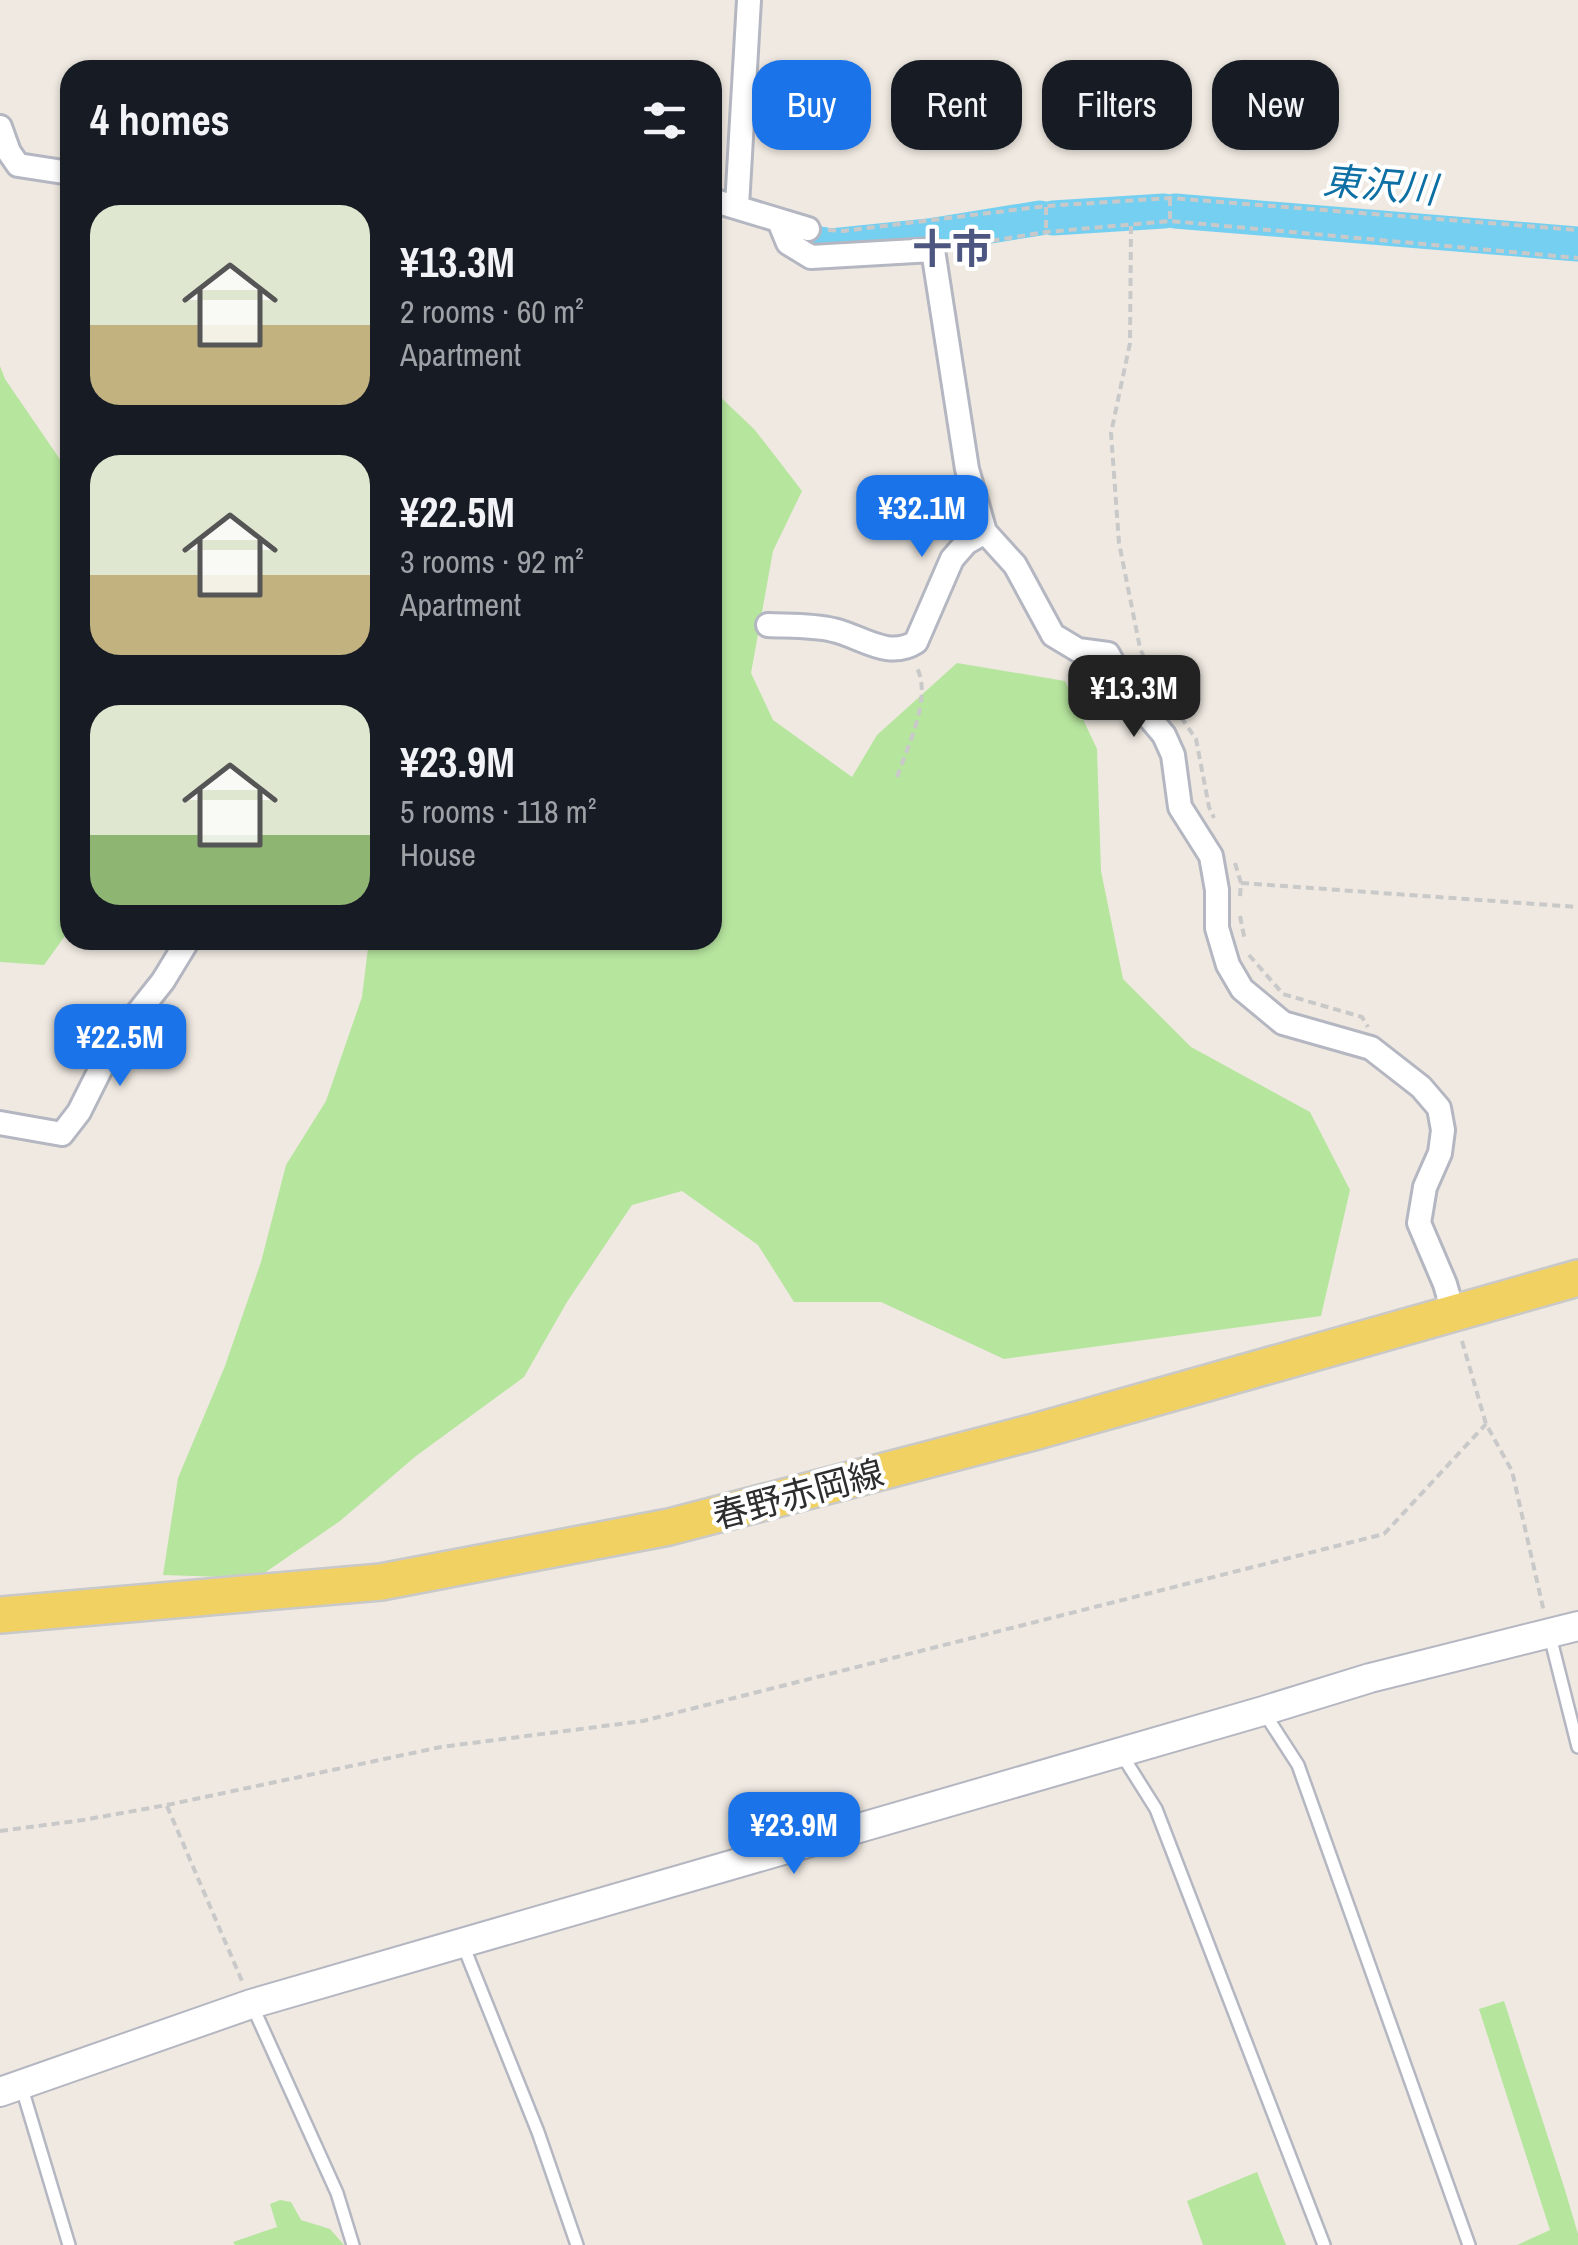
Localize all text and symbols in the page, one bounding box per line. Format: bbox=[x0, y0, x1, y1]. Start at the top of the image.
chip: Buy bbox=[752, 60, 871, 150]
chip: Rent bbox=[891, 60, 1022, 150]
chip: Filters bbox=[1042, 60, 1192, 150]
chip: New bbox=[1212, 60, 1339, 150]
text: 4 homes bbox=[90, 92, 230, 148]
icon: filters bbox=[637, 93, 692, 148]
water label: 東沢川 bbox=[1321, 155, 1443, 216]
district label: 十市 bbox=[912, 222, 992, 275]
text: ¥13.3M bbox=[400, 234, 515, 290]
icon: home bbox=[170, 245, 290, 365]
text: 2 rooms · 60 m² bbox=[400, 290, 584, 333]
text: Apartment bbox=[400, 333, 521, 376]
pin: ¥32.1M bbox=[841, 475, 1003, 560]
text: ¥22.5M bbox=[400, 484, 515, 540]
text: ¥32.1M bbox=[878, 486, 966, 529]
icon: home bbox=[170, 495, 290, 615]
text: 3 rooms · 92 m² bbox=[400, 540, 584, 583]
text: Apartment bbox=[400, 583, 521, 626]
pin: ¥13.3M bbox=[1053, 655, 1215, 740]
text: ¥13.3M bbox=[1090, 666, 1178, 709]
text: ¥23.9M bbox=[400, 734, 515, 790]
icon: home bbox=[170, 745, 290, 865]
text: 5 rooms · 118 m² bbox=[400, 790, 596, 833]
text: House bbox=[400, 833, 476, 876]
pin: ¥22.5M bbox=[39, 1004, 201, 1089]
text: ¥22.5M bbox=[76, 1015, 164, 1058]
street label: 春野赤岡線 bbox=[707, 1449, 889, 1539]
pin: ¥23.9M bbox=[713, 1792, 875, 1877]
text: ¥23.9M bbox=[750, 1803, 838, 1846]

